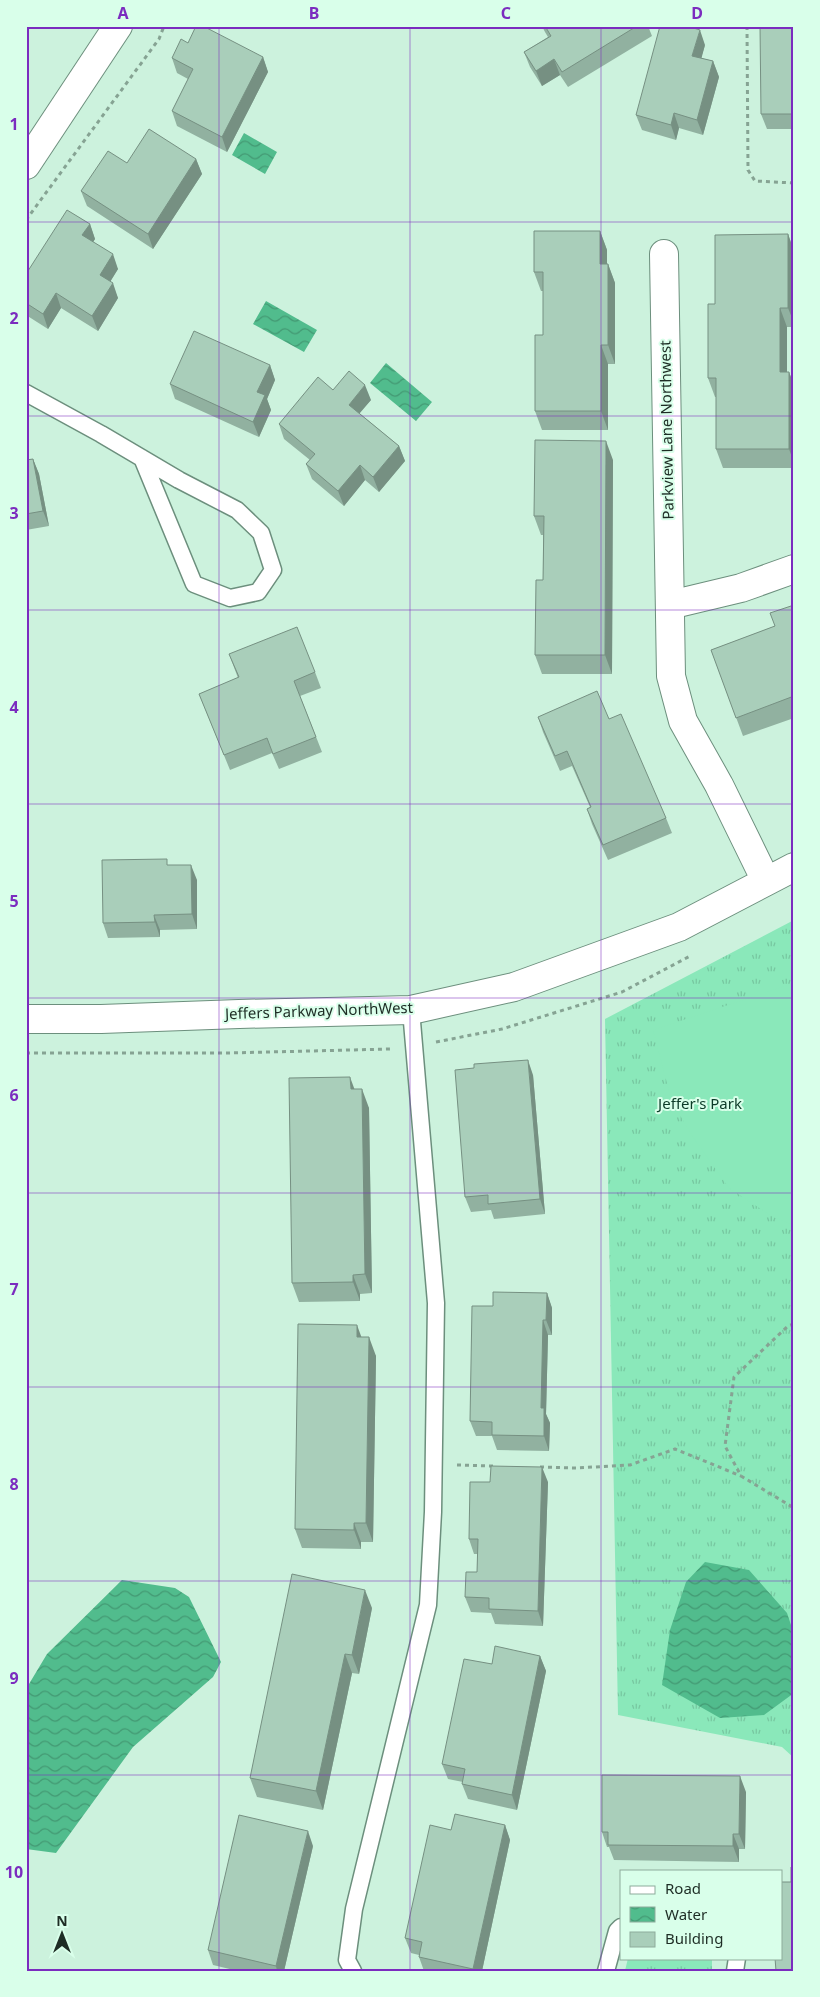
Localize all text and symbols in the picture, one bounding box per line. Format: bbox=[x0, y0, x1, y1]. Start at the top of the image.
text: A bbox=[117, 2, 129, 24]
text: B bbox=[309, 2, 319, 24]
text: C bbox=[501, 2, 511, 24]
text: D bbox=[691, 2, 703, 24]
text: 1 bbox=[9, 113, 19, 135]
text: 2 bbox=[9, 307, 19, 329]
street label: Parkview Lane Northwest bbox=[654, 340, 678, 520]
text: 3 bbox=[9, 502, 19, 524]
text: 4 bbox=[9, 696, 19, 718]
text: 5 bbox=[9, 890, 19, 912]
street label: Jeffers Parkway NorthWest bbox=[223, 997, 414, 1023]
text: 6 bbox=[9, 1084, 19, 1106]
park label: Jeffer's Park bbox=[656, 1093, 742, 1113]
text: 7 bbox=[9, 1278, 19, 1300]
text: 8 bbox=[9, 1473, 19, 1495]
text: 9 bbox=[9, 1667, 19, 1689]
text: 10 bbox=[5, 1861, 23, 1883]
legend bbox=[620, 1870, 782, 1960]
text: Road bbox=[665, 1878, 701, 1898]
text: Water bbox=[665, 1904, 707, 1924]
north arrow bbox=[38, 1910, 88, 1960]
text: N bbox=[56, 1911, 68, 1930]
text: Building bbox=[665, 1928, 723, 1948]

